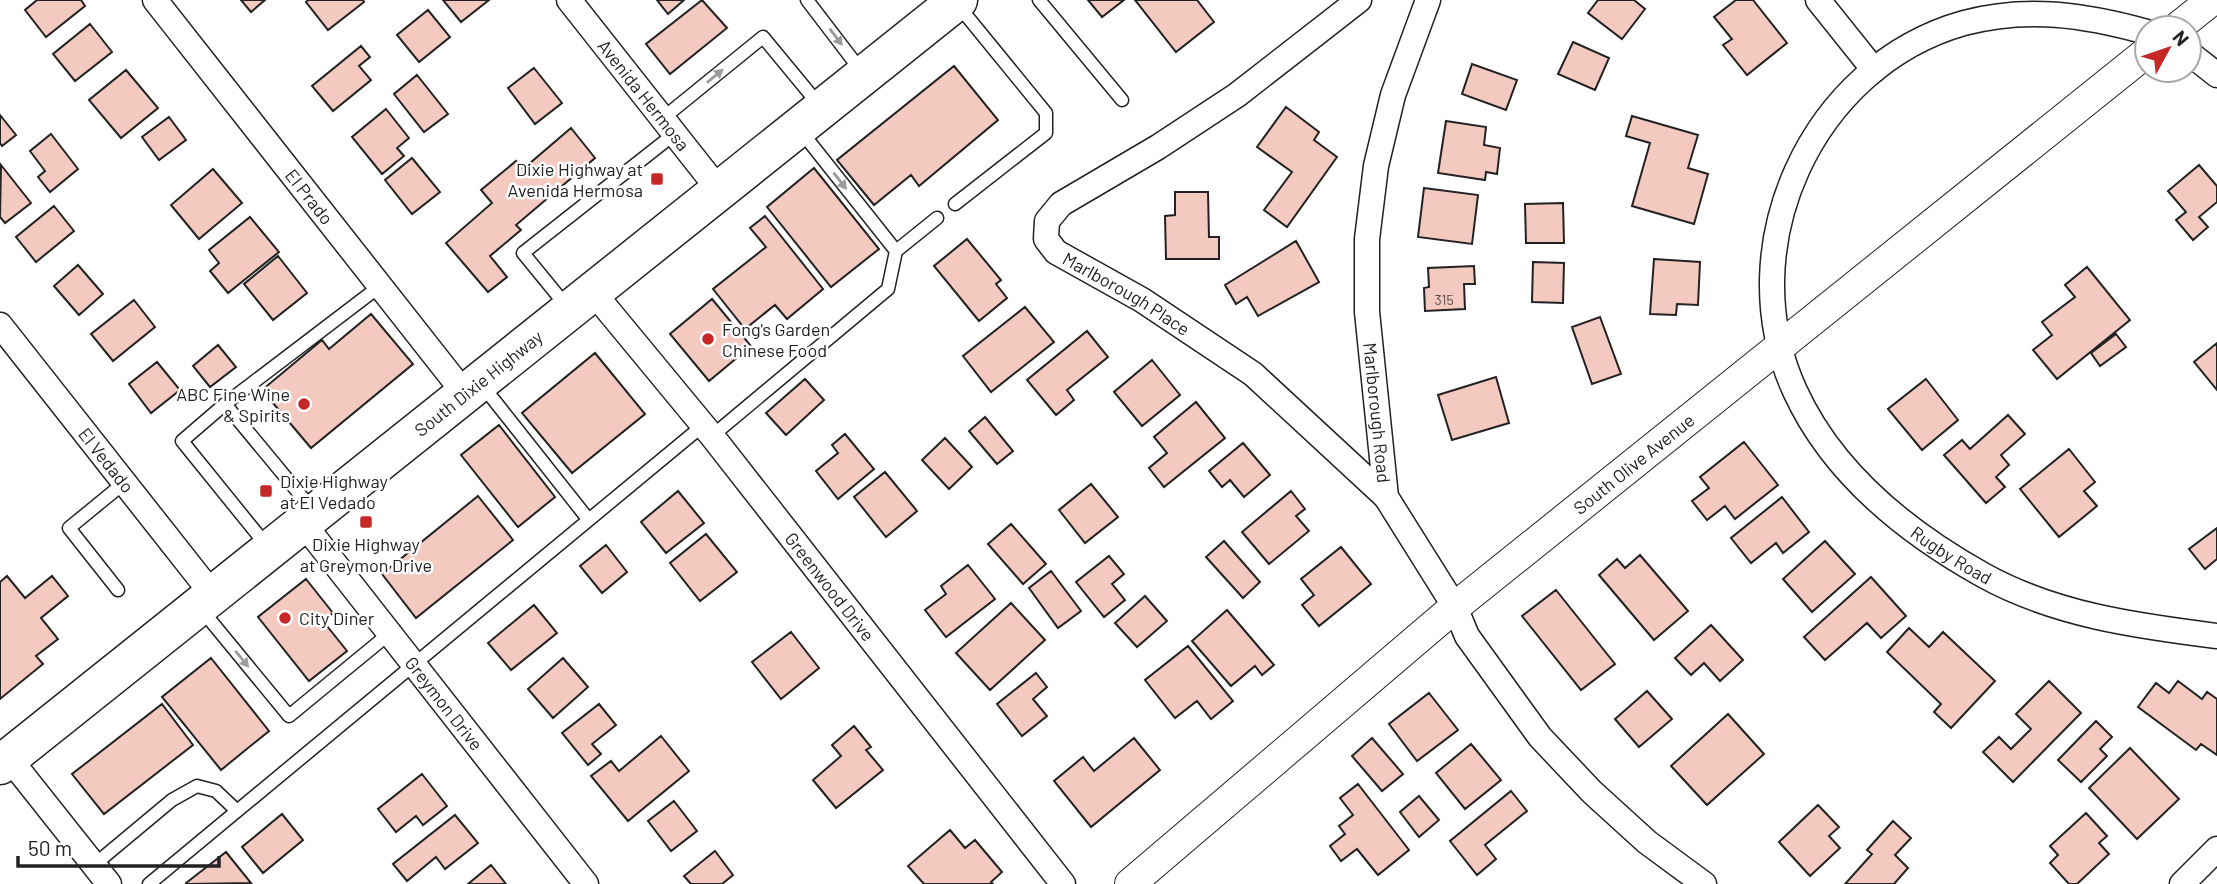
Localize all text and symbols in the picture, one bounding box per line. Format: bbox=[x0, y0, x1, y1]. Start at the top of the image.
north arrow bbox=[2133, 14, 2203, 84]
text: N bbox=[2169, 26, 2194, 50]
one-way arrow bbox=[828, 28, 842, 46]
street label: Avenida Hermosa bbox=[593, 35, 695, 155]
one-way arrow bbox=[705, 68, 723, 83]
place label: Dixie Highway at Avenida Hermosa bbox=[507, 158, 643, 201]
street label: El Prado bbox=[281, 164, 338, 229]
marker: Dixie Highway at Avenida Hermosa bbox=[649, 171, 665, 187]
one-way arrow bbox=[833, 171, 848, 189]
street label: Marlborough Place bbox=[1059, 247, 1194, 340]
house number: 315 bbox=[1434, 291, 1454, 308]
place label: Fong's Garden Chinese Food bbox=[722, 318, 830, 361]
street label: South Dixie Highway bbox=[410, 325, 547, 441]
marker: Fong's Garden Chinese Food bbox=[700, 331, 716, 347]
street label: Marlborough Road bbox=[1359, 341, 1395, 484]
place label: ABC Fine Wine & Spirits bbox=[176, 383, 290, 426]
marker: ABC Fine Wine & Spirits bbox=[296, 396, 312, 412]
street label: South Olive Avenue bbox=[1569, 409, 1698, 519]
street label: El Vedado bbox=[74, 423, 139, 497]
place label: Dixie Highway at El Vedado bbox=[280, 470, 388, 513]
marker: Dixie Highway at El Vedado bbox=[258, 483, 274, 499]
marker: Dixie Highway at Greymon Drive bbox=[358, 514, 374, 530]
street label: Rugby Road bbox=[1907, 521, 1996, 589]
street label: Greenwood Drive bbox=[780, 528, 879, 645]
place label: Dixie Highway at Greymon Drive bbox=[300, 533, 432, 576]
place label: City Diner bbox=[299, 607, 375, 629]
marker: City Diner bbox=[277, 610, 293, 626]
one-way arrow bbox=[234, 649, 249, 667]
street label: Greymon Drive bbox=[401, 652, 488, 755]
scale bar bbox=[18, 824, 219, 868]
text: 50 m bbox=[28, 835, 72, 860]

